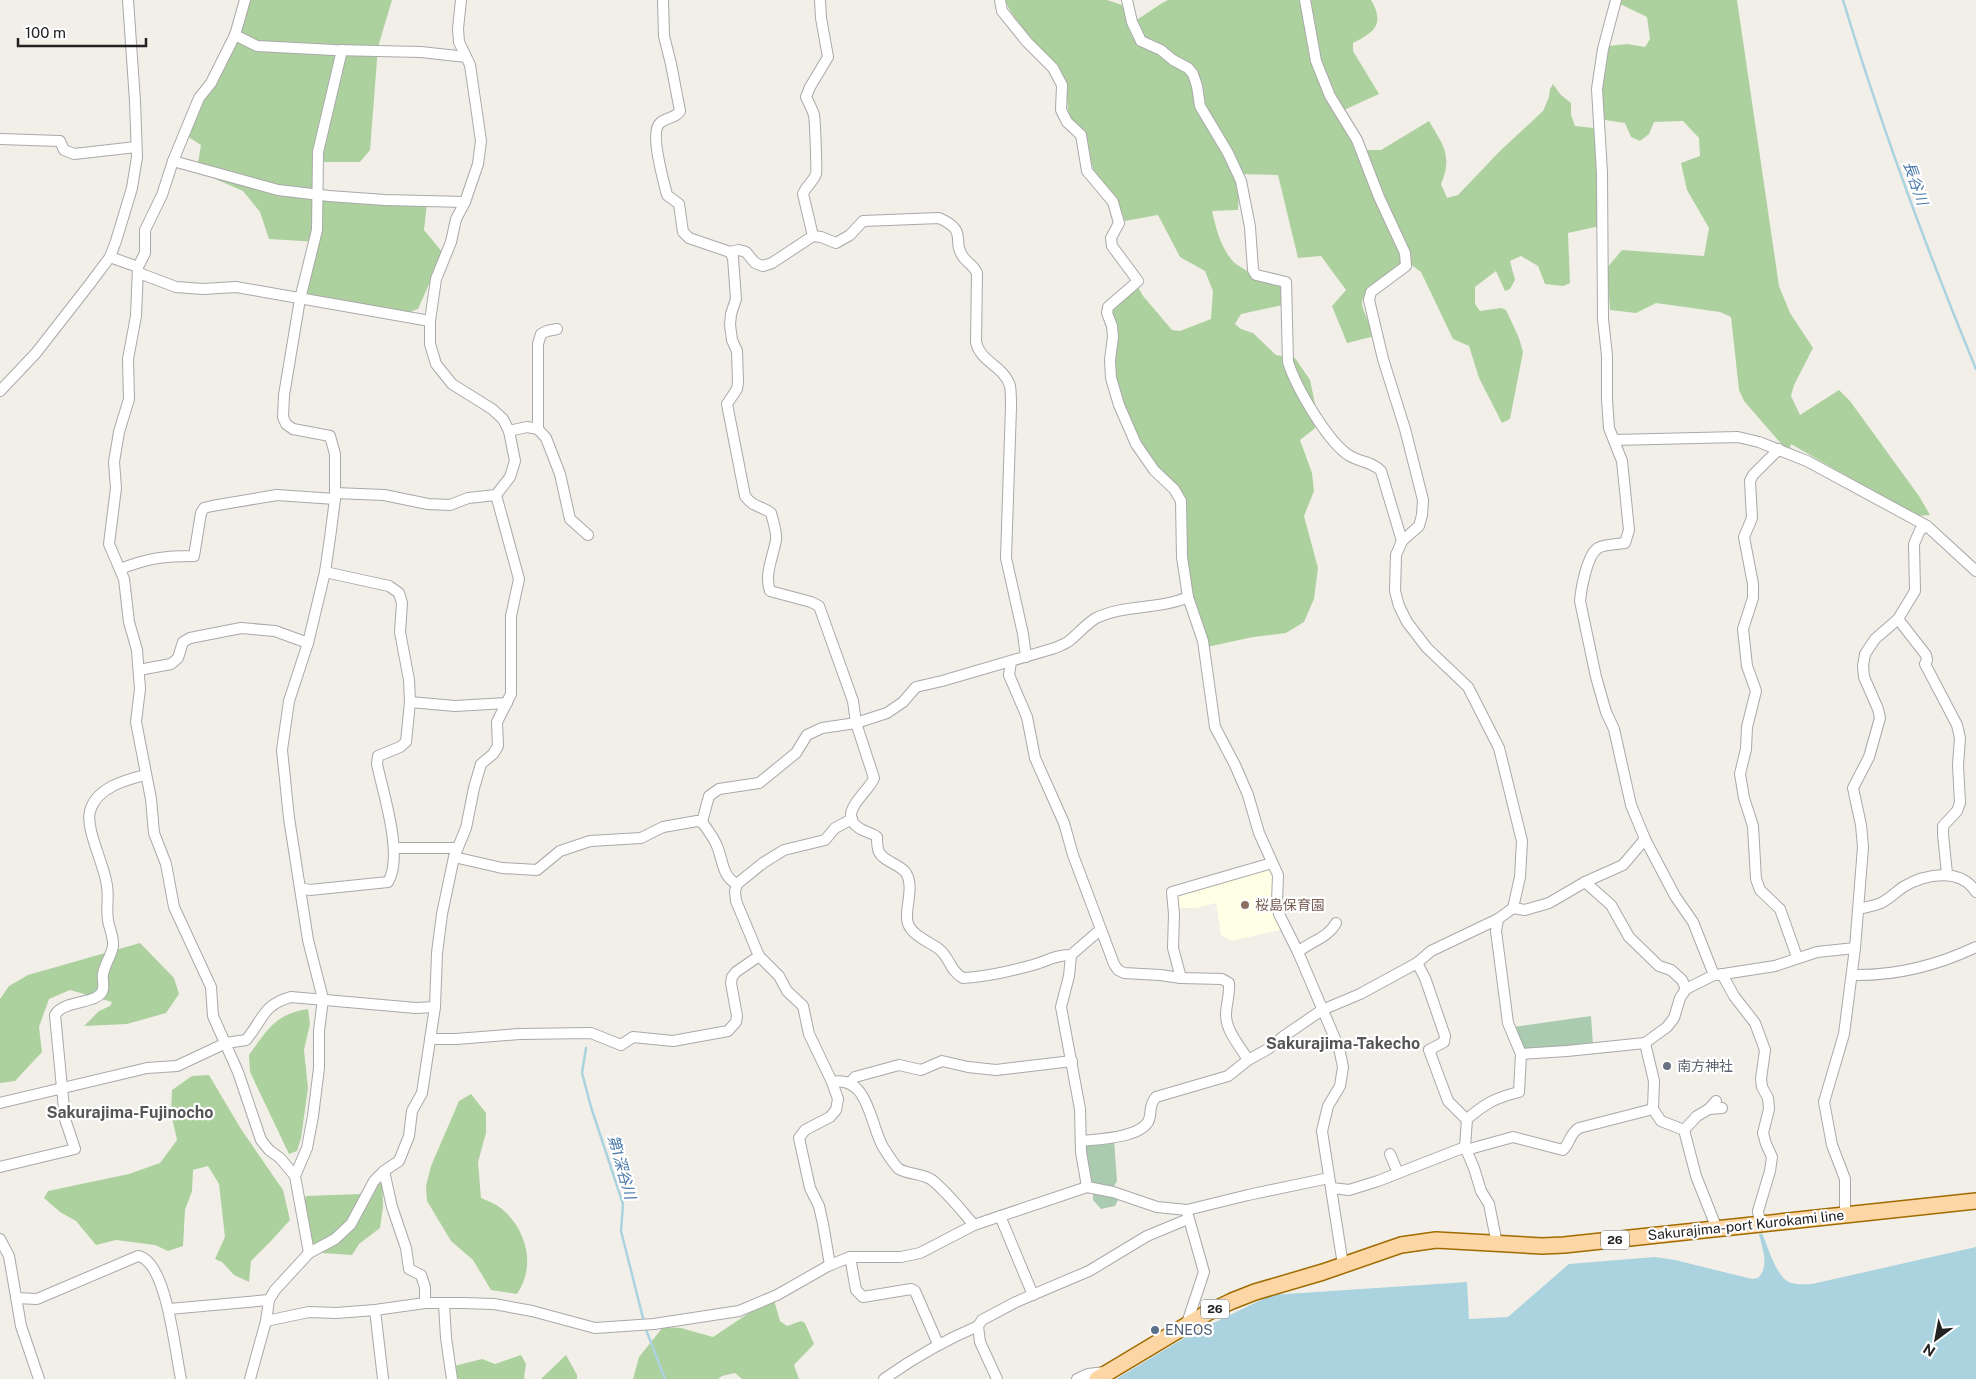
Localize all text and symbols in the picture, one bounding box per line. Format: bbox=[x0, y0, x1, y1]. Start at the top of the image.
scale bar bbox=[18, 15, 145, 47]
text: 100 m bbox=[25, 24, 66, 41]
water label: 長谷川 bbox=[1901, 159, 1932, 209]
place label: 桜島保育園 bbox=[1255, 897, 1325, 913]
marker: 桜島保育園 bbox=[1239, 899, 1251, 911]
district label: Sakurajima-Takecho bbox=[1266, 1034, 1420, 1053]
place label: 南方神社 bbox=[1677, 1058, 1733, 1074]
marker: 南方神社 bbox=[1661, 1060, 1673, 1072]
district label: Sakurajima-Fujinocho bbox=[46, 1103, 214, 1122]
water label: 第1深谷川 bbox=[605, 1133, 640, 1203]
street label: Sakurajima-port Kurokami line bbox=[1647, 1207, 1845, 1243]
road number: 26 bbox=[1601, 1230, 1629, 1250]
road number: 26 bbox=[1201, 1300, 1229, 1318]
north arrow bbox=[1911, 1314, 1961, 1364]
place label: ENEOS bbox=[1165, 1322, 1213, 1338]
marker: ENEOS bbox=[1149, 1324, 1161, 1336]
text: N bbox=[1920, 1340, 1938, 1360]

